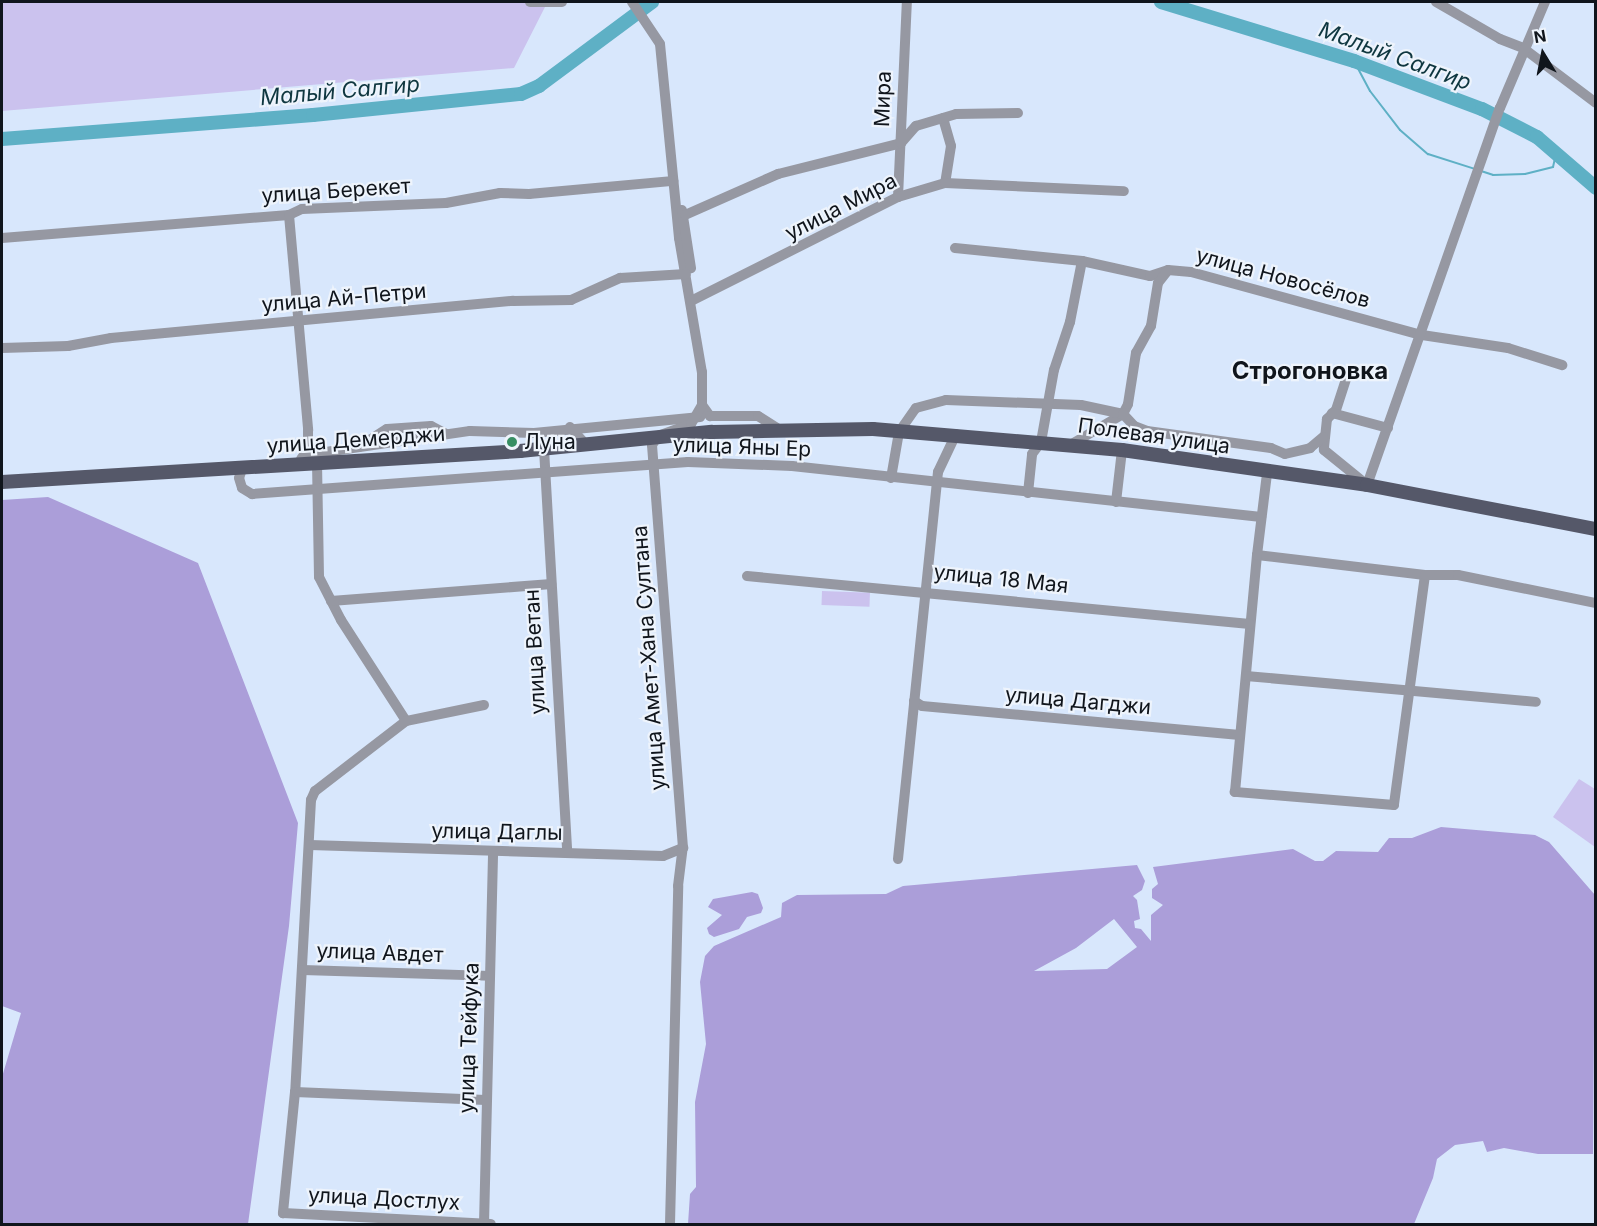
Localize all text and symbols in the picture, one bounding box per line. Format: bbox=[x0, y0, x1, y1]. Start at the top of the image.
water label: Малый Салгир bbox=[1315, 16, 1475, 96]
north arrow bbox=[1513, 24, 1573, 84]
text: N bbox=[1532, 25, 1548, 47]
street label: Мира bbox=[869, 70, 897, 128]
water label: Малый Салгир bbox=[259, 71, 421, 111]
street label: улица Мира bbox=[781, 168, 901, 246]
street label: улица Берекет bbox=[261, 173, 411, 209]
street label: улица Новосёлов bbox=[1193, 243, 1373, 313]
street label: улица Ай-Петри bbox=[261, 278, 427, 318]
district label: Строгоновка bbox=[1232, 357, 1388, 385]
street label: Полевая улица bbox=[1076, 413, 1232, 459]
street label: улица Демерджи bbox=[266, 421, 446, 459]
place label: Луна bbox=[524, 429, 576, 455]
street label: улица Яны Ер bbox=[672, 432, 812, 462]
marker: Луна bbox=[505, 435, 519, 449]
street label: улица Амет-Хана Султана bbox=[627, 525, 671, 791]
street label: улица 18 Мая bbox=[932, 559, 1070, 599]
street label: улица Ветан bbox=[519, 589, 551, 715]
street label: улица Дагджи bbox=[1004, 682, 1152, 720]
street label: улица Даглы bbox=[431, 818, 563, 846]
street label: улица Авдет bbox=[316, 938, 444, 968]
street label: улица Тейфука bbox=[454, 962, 484, 1114]
street label: улица Достлух bbox=[307, 1182, 461, 1216]

